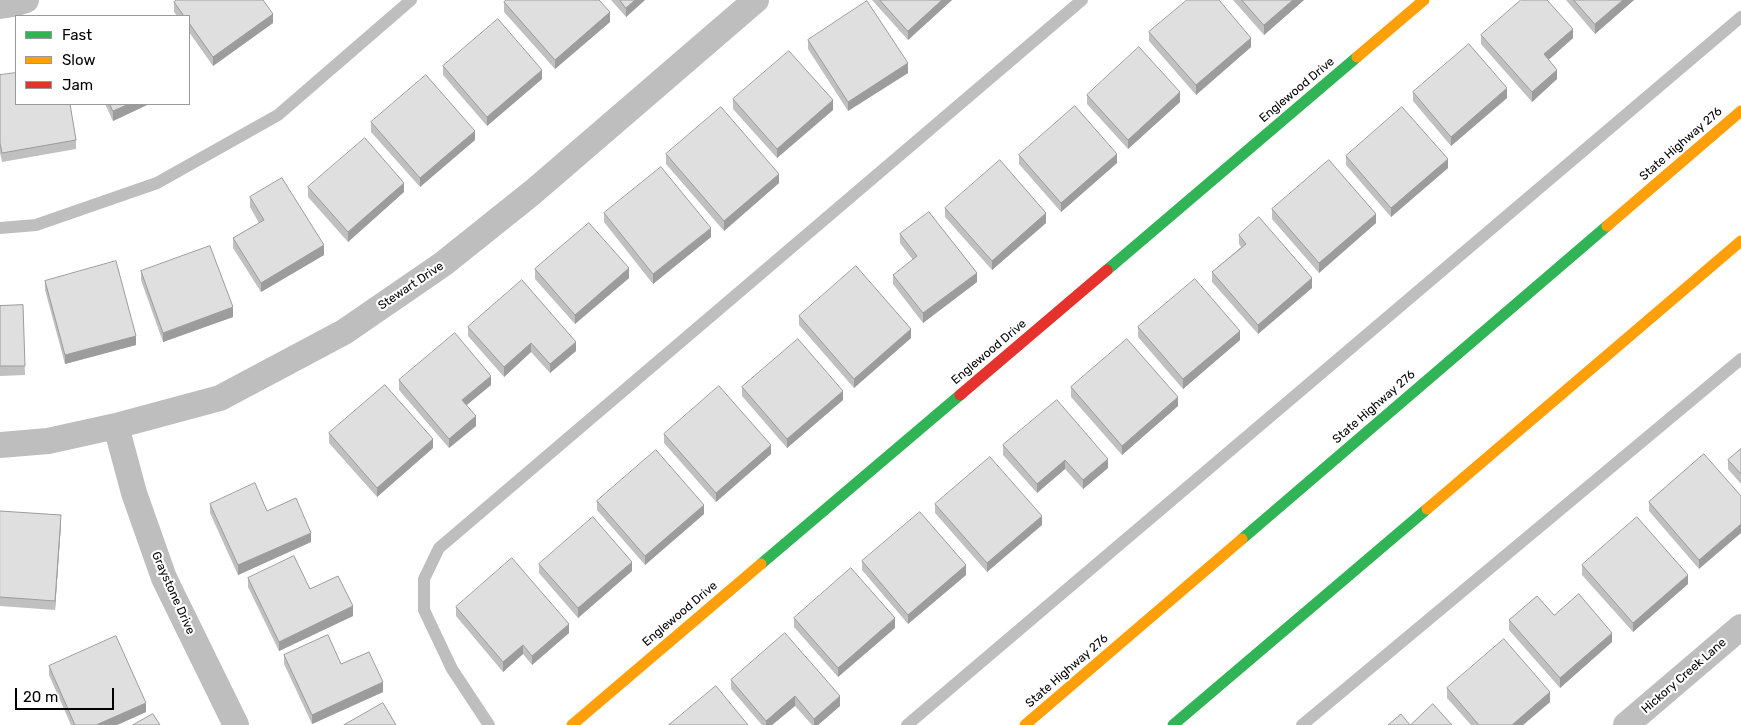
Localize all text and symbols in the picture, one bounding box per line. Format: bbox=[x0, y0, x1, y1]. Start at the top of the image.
legend bbox=[15, 15, 190, 105]
text: Fast bbox=[62, 26, 92, 44]
text: Slow bbox=[62, 51, 95, 69]
street label: Englewood Drive bbox=[1257, 54, 1337, 126]
text: Jam bbox=[62, 76, 93, 94]
street label: State Highway 276 bbox=[1637, 104, 1725, 184]
street label: Stewart Drive bbox=[376, 259, 446, 313]
street label: Englewood Drive bbox=[949, 316, 1029, 388]
street label: State Highway 276 bbox=[1330, 367, 1418, 447]
street label: Graystone Drive bbox=[148, 549, 198, 637]
street label: Englewood Drive bbox=[640, 578, 720, 650]
street label: State Highway 276 bbox=[1023, 631, 1111, 711]
street label: Hickory Creek Lane bbox=[1639, 635, 1729, 717]
scale bar bbox=[18, 678, 116, 710]
text: 20 m bbox=[23, 688, 58, 706]

